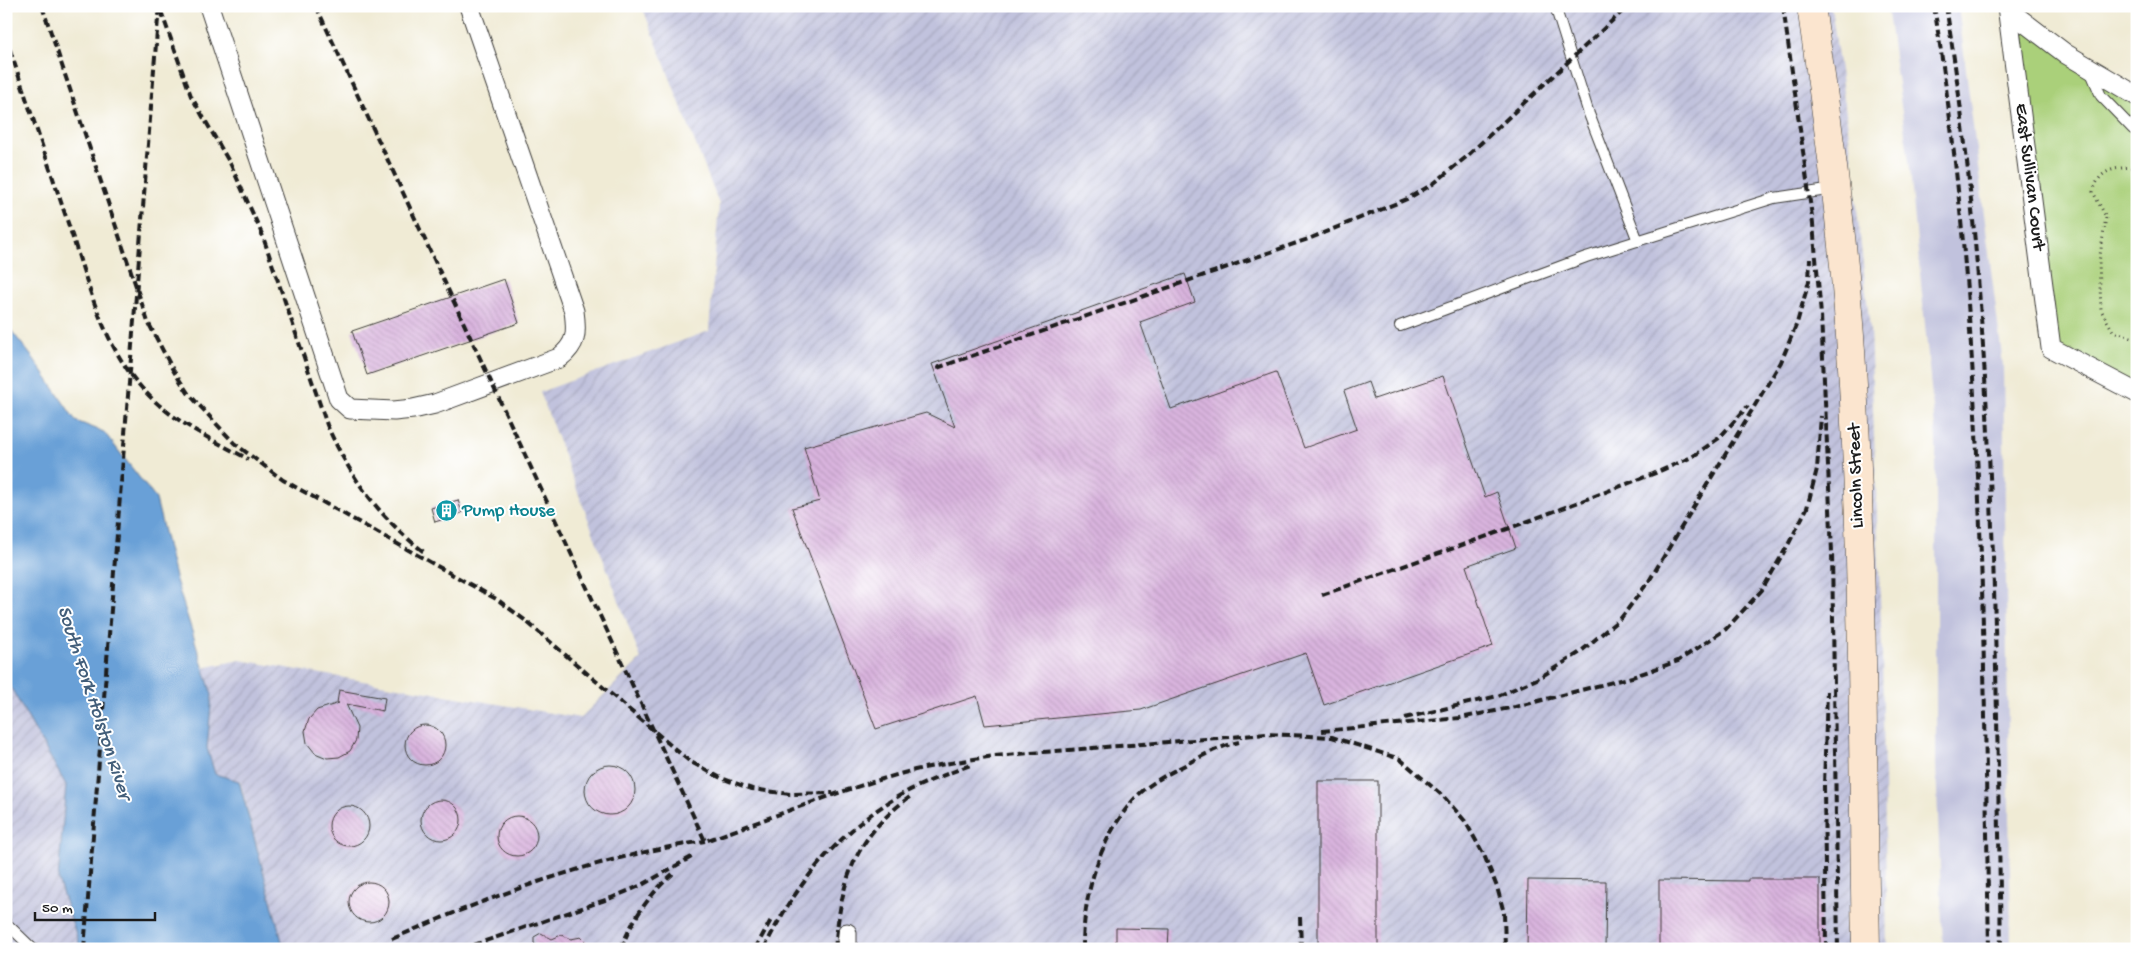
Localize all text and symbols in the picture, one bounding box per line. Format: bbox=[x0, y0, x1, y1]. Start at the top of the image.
street label: East Sullivan Court bbox=[2009, 102, 2050, 254]
street label: Lincoln Street bbox=[1844, 421, 1870, 529]
building icon: Pump House bbox=[434, 499, 458, 523]
place label: Pump House bbox=[461, 500, 555, 523]
water label: South Fork Holston River bbox=[51, 604, 136, 806]
scale bar bbox=[35, 890, 155, 922]
text: 50 m bbox=[42, 900, 73, 918]

